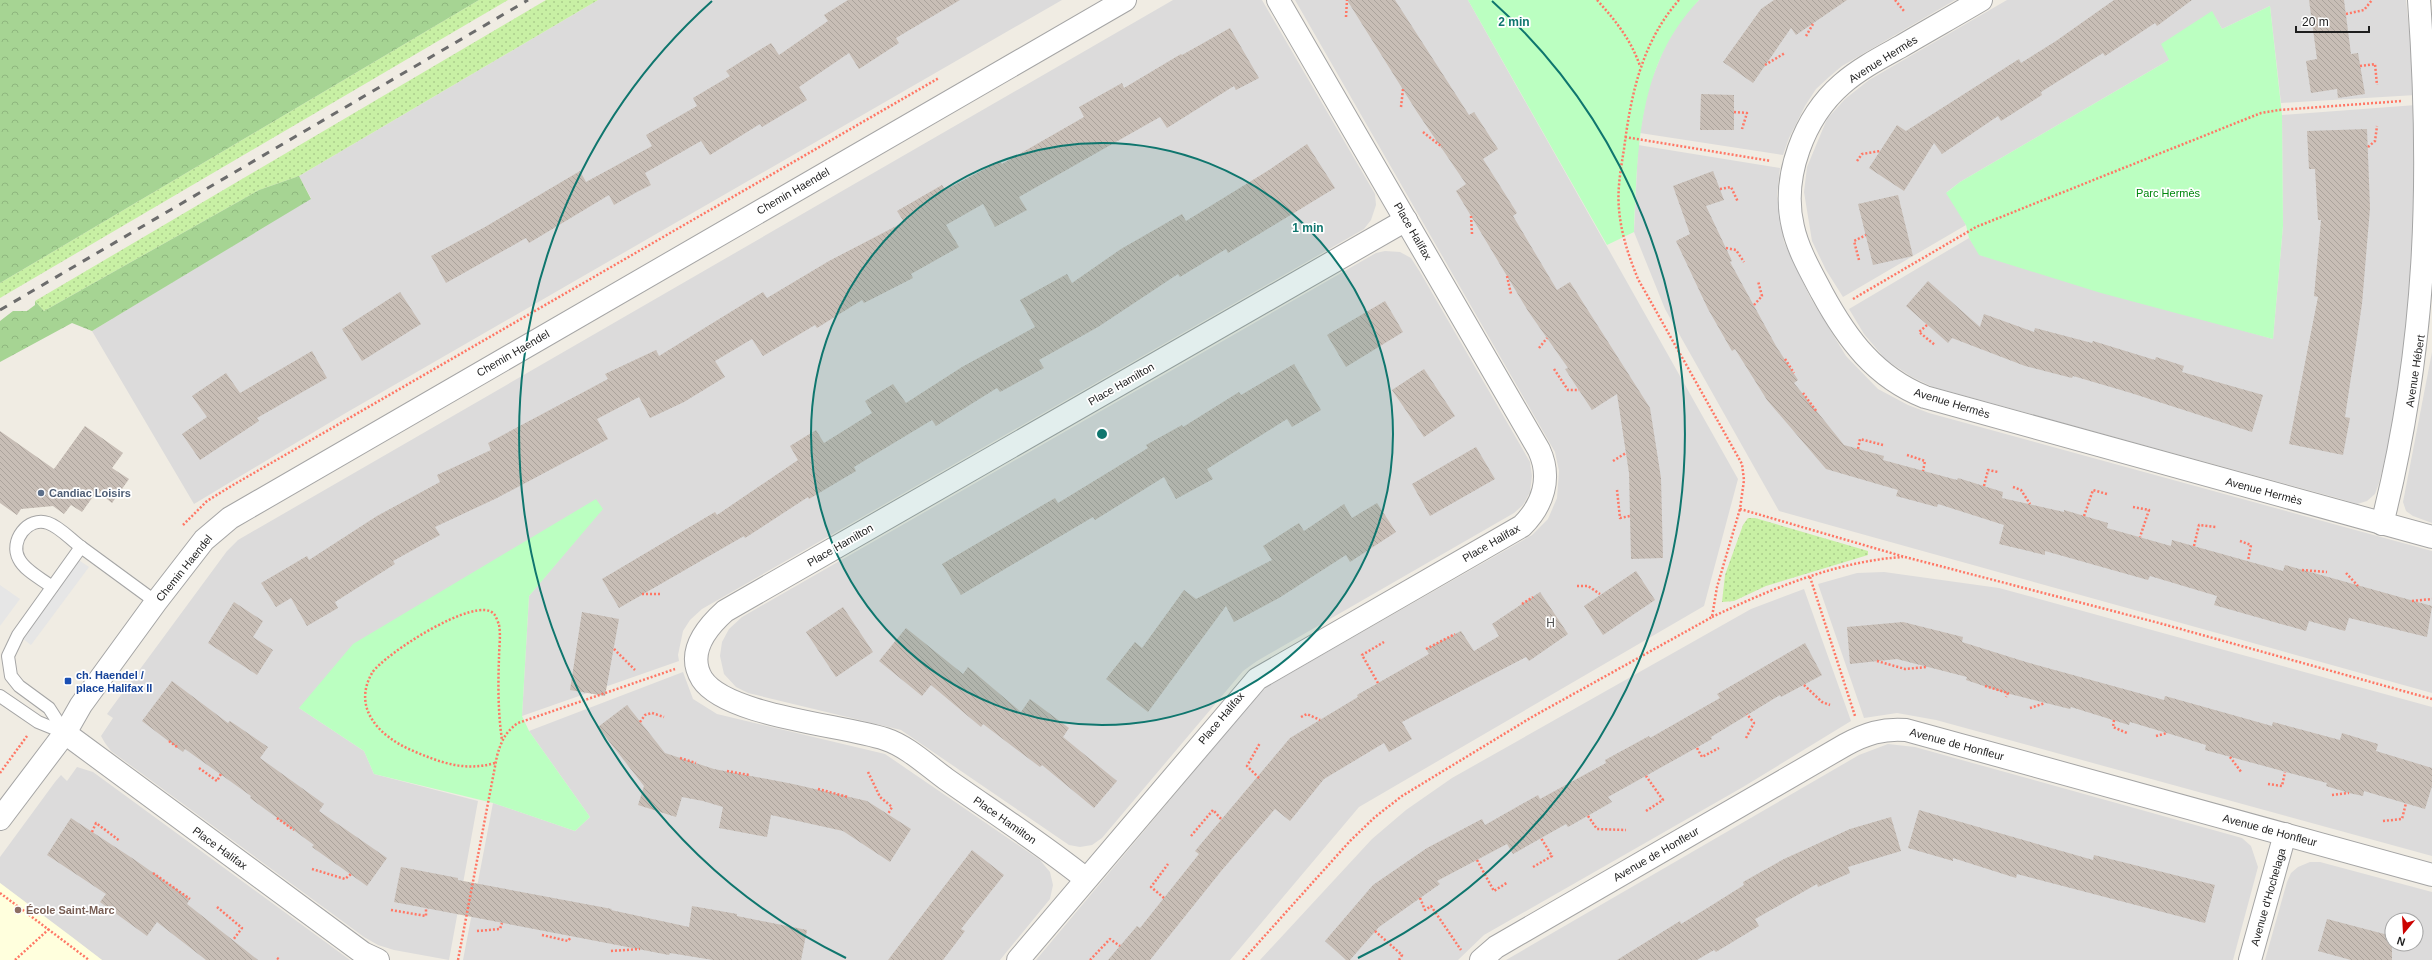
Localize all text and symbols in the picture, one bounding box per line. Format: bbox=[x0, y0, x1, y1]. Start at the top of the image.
scale bar bbox=[2296, 8, 2369, 34]
text: 2 min bbox=[1498, 15, 1530, 29]
text: 20 m bbox=[2302, 15, 2329, 29]
street label: Avenue Hermès bbox=[1846, 33, 1920, 85]
street label: Chemin Haendel bbox=[755, 165, 831, 217]
park label: Parc Hermès bbox=[2136, 187, 2201, 199]
street label: Place Halifax bbox=[1392, 200, 1434, 262]
text: 1 min bbox=[1292, 221, 1324, 235]
street label: Chemin Haendel bbox=[475, 327, 551, 379]
street label: Avenue Hébert bbox=[2403, 334, 2427, 408]
street label: Place Hamilton bbox=[1086, 360, 1156, 408]
street label: Avenue Hermès bbox=[1913, 386, 1992, 420]
centre of rings bbox=[1095, 427, 1109, 441]
street label: Avenue Hermès bbox=[2224, 475, 2304, 507]
place label: Candiac Loisirs bbox=[49, 487, 131, 499]
marker: Candiac Loisirs bbox=[36, 488, 46, 498]
street label: Place Hamilton bbox=[805, 521, 875, 569]
street label: Place Halifax bbox=[1460, 522, 1522, 564]
street label: Chemin Haendel bbox=[154, 532, 214, 604]
district label: H bbox=[1546, 616, 1556, 630]
place label: ch. Haendel / place Halifax II bbox=[76, 669, 152, 694]
marker: ch. Haendel / place Halifax II bbox=[63, 676, 73, 686]
street label: Place Halifax bbox=[1196, 689, 1247, 746]
street label: Avenue de Honfleur bbox=[1909, 726, 2006, 762]
street label: Place Hamilton bbox=[971, 794, 1039, 846]
street label: Avenue de Honfleur bbox=[2222, 812, 2319, 848]
street label: Place Halifax bbox=[191, 824, 250, 872]
street label: Avenue de Honfleur bbox=[1611, 824, 1701, 883]
street label: Avenue d'Hochelaga bbox=[2248, 846, 2288, 947]
place label: École Saint-Marc bbox=[26, 904, 115, 916]
marker: École Saint-Marc bbox=[13, 905, 23, 915]
north arrow bbox=[2384, 912, 2424, 952]
text: N bbox=[2395, 935, 2407, 948]

